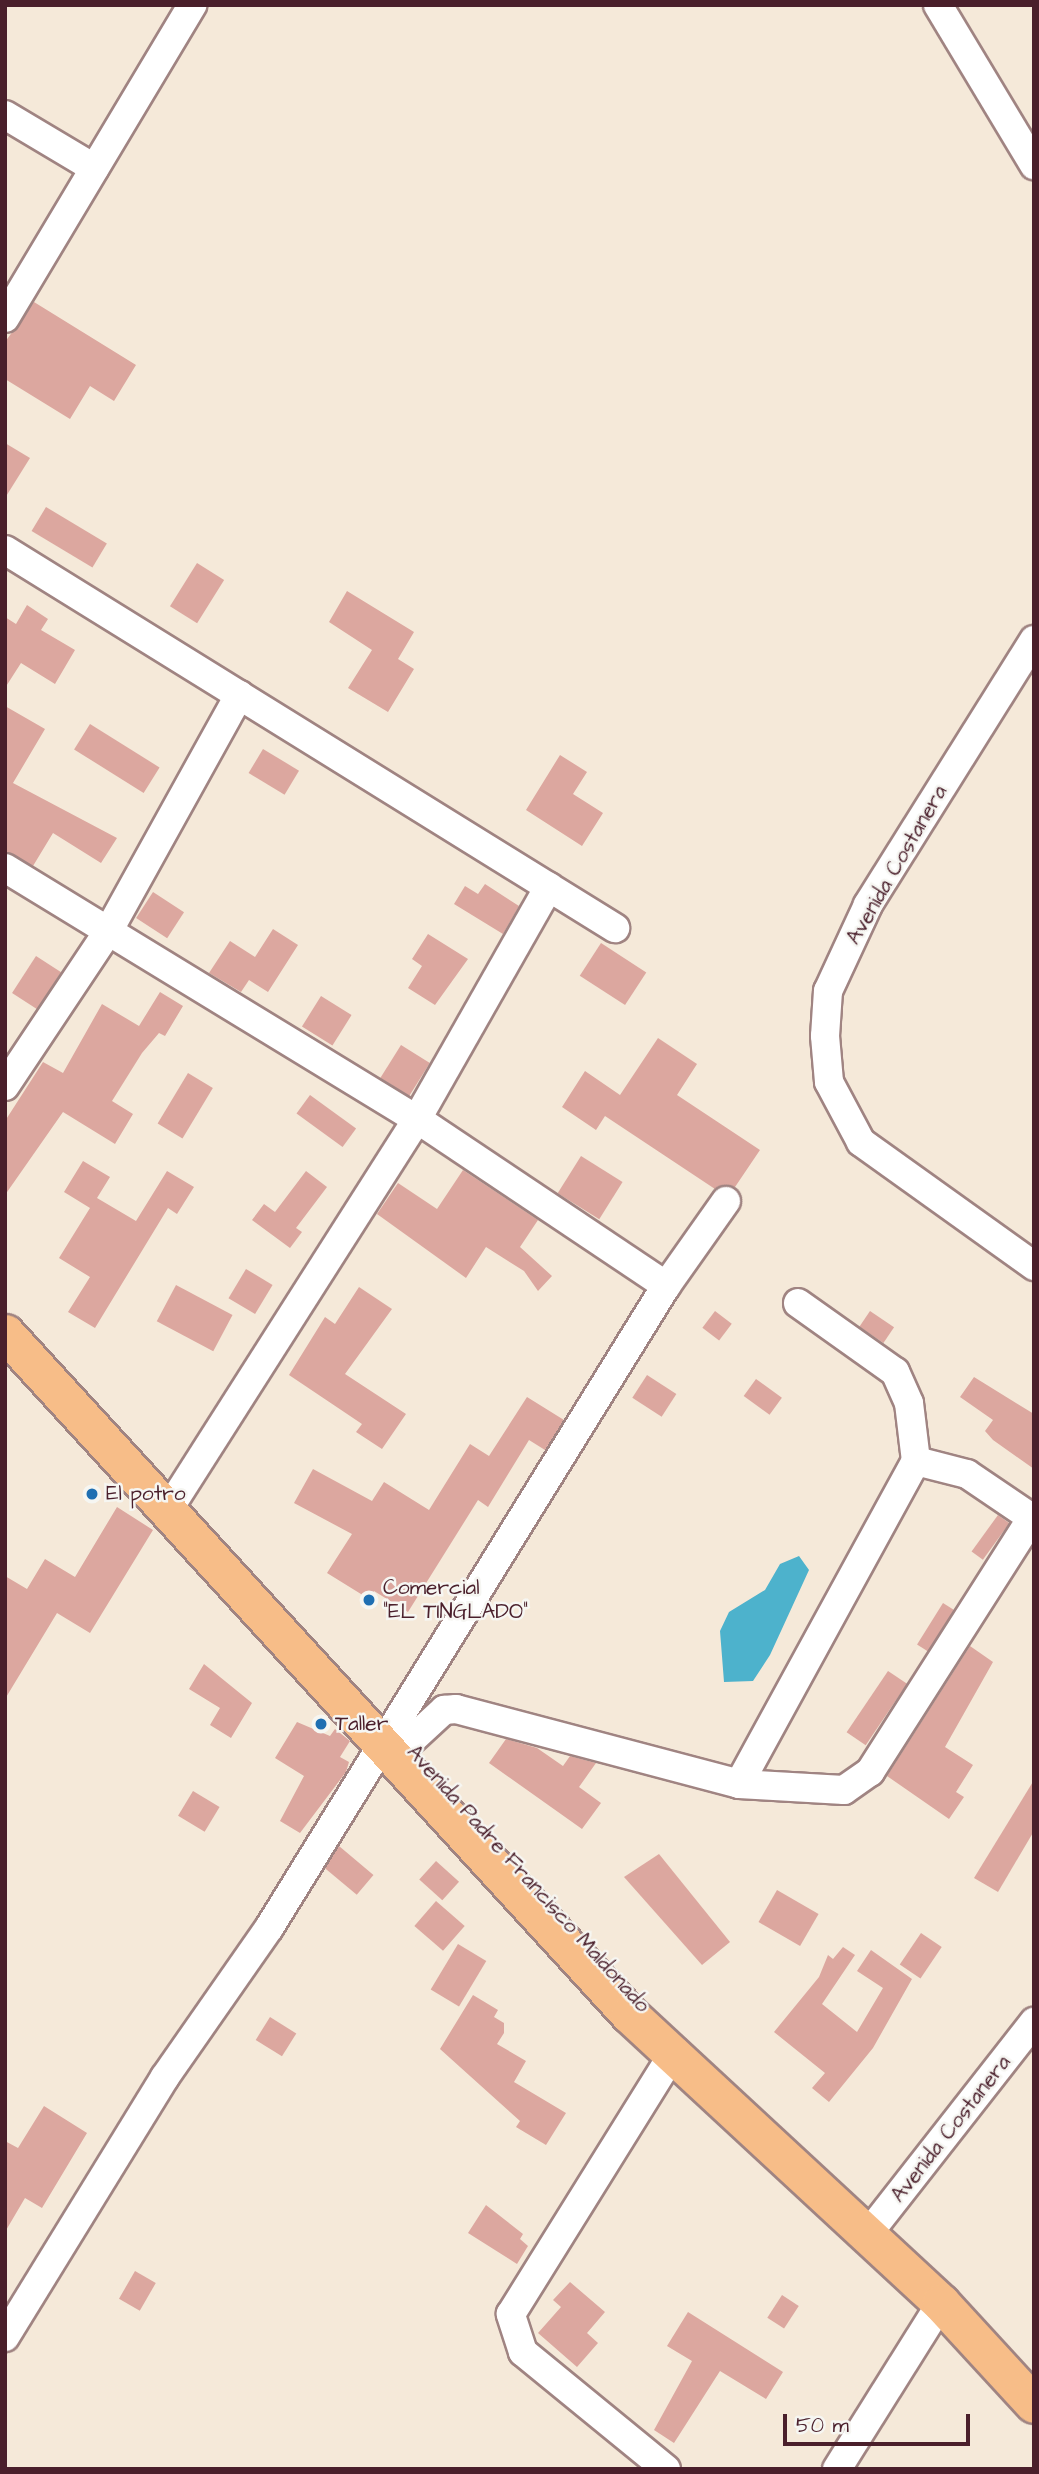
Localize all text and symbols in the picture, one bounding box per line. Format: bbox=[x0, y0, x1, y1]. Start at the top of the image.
street label: Avenida Costanera bbox=[841, 781, 953, 949]
place label: El potro bbox=[106, 1481, 186, 1507]
marker: El potro bbox=[84, 1486, 100, 1502]
place label: Comercial "EL TINGLADO" bbox=[383, 1575, 528, 1625]
marker: Comercial "EL TINGLADO" bbox=[361, 1592, 377, 1608]
place label: Taller bbox=[335, 1711, 388, 1737]
marker: Taller bbox=[313, 1716, 329, 1732]
street label: Avenida Padre Francisco Maldonado bbox=[401, 1740, 655, 2018]
street label: Avenida Costanera bbox=[886, 2050, 1016, 2208]
scale bar bbox=[787, 2400, 974, 2444]
text: 50 m bbox=[796, 2411, 849, 2440]

